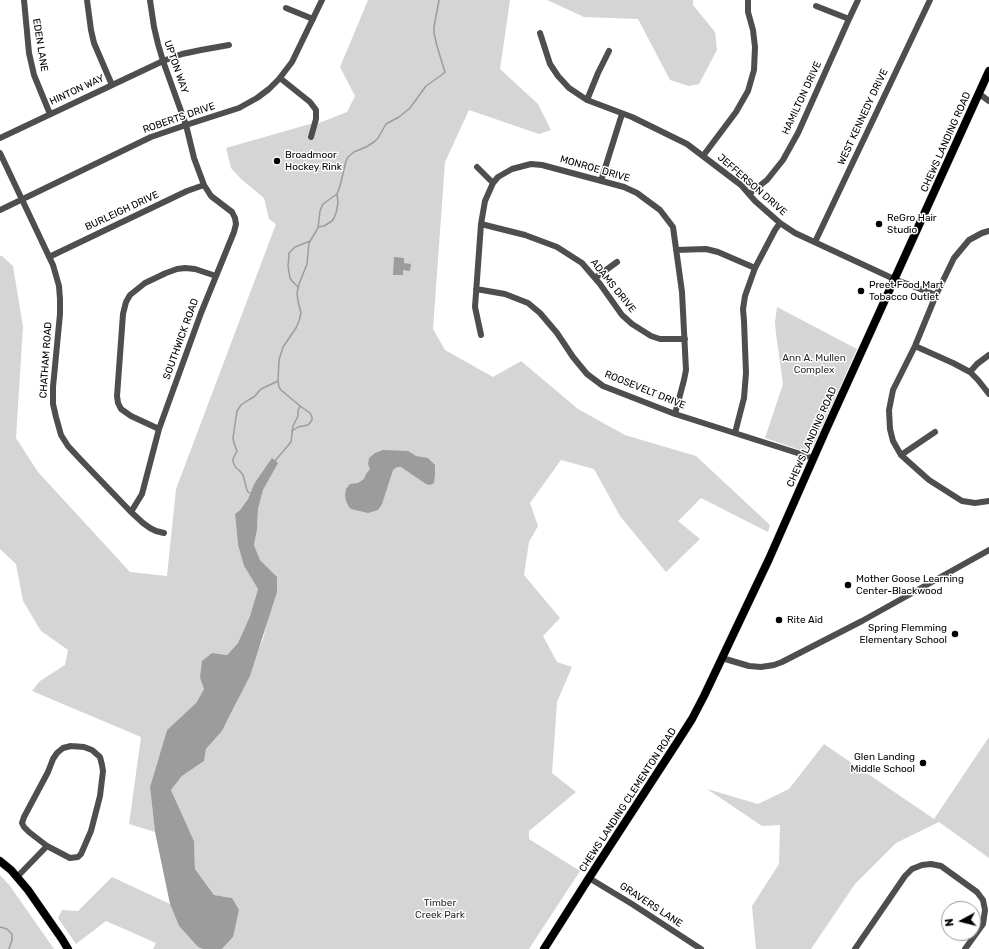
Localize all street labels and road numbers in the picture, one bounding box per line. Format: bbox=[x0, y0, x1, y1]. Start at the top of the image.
street label: EDEN LANE bbox=[30, 18, 50, 72]
street label: UPTON WAY bbox=[161, 39, 191, 95]
street label: HAMILTON DRIVE bbox=[780, 59, 824, 137]
street label: WEST KENNEDY DRIVE bbox=[835, 67, 891, 167]
street label: HINTON WAY bbox=[48, 72, 106, 108]
street label: CHEWS LANDING ROAD bbox=[918, 90, 974, 194]
street label: ROBERTS DRIVE bbox=[141, 100, 217, 136]
street label: JEFFERSON DRIVE bbox=[715, 152, 789, 218]
street label: MONROE DRIVE bbox=[559, 153, 631, 185]
street label: BURLEIGH DRIVE bbox=[83, 189, 161, 233]
street label: ADAMS DRIVE bbox=[588, 257, 638, 315]
street label: SOUTHWICK ROAD bbox=[161, 297, 201, 381]
street label: CHATHAM ROAD bbox=[37, 321, 55, 399]
street label: ROOSEVELT DRIVE bbox=[603, 368, 687, 412]
street label: CHEWS LANDING ROAD bbox=[784, 385, 840, 489]
street label: CHEWS LANDING CLEMENTON ROAD bbox=[577, 726, 679, 874]
street label: GRAVERS LANE bbox=[617, 880, 685, 930]

